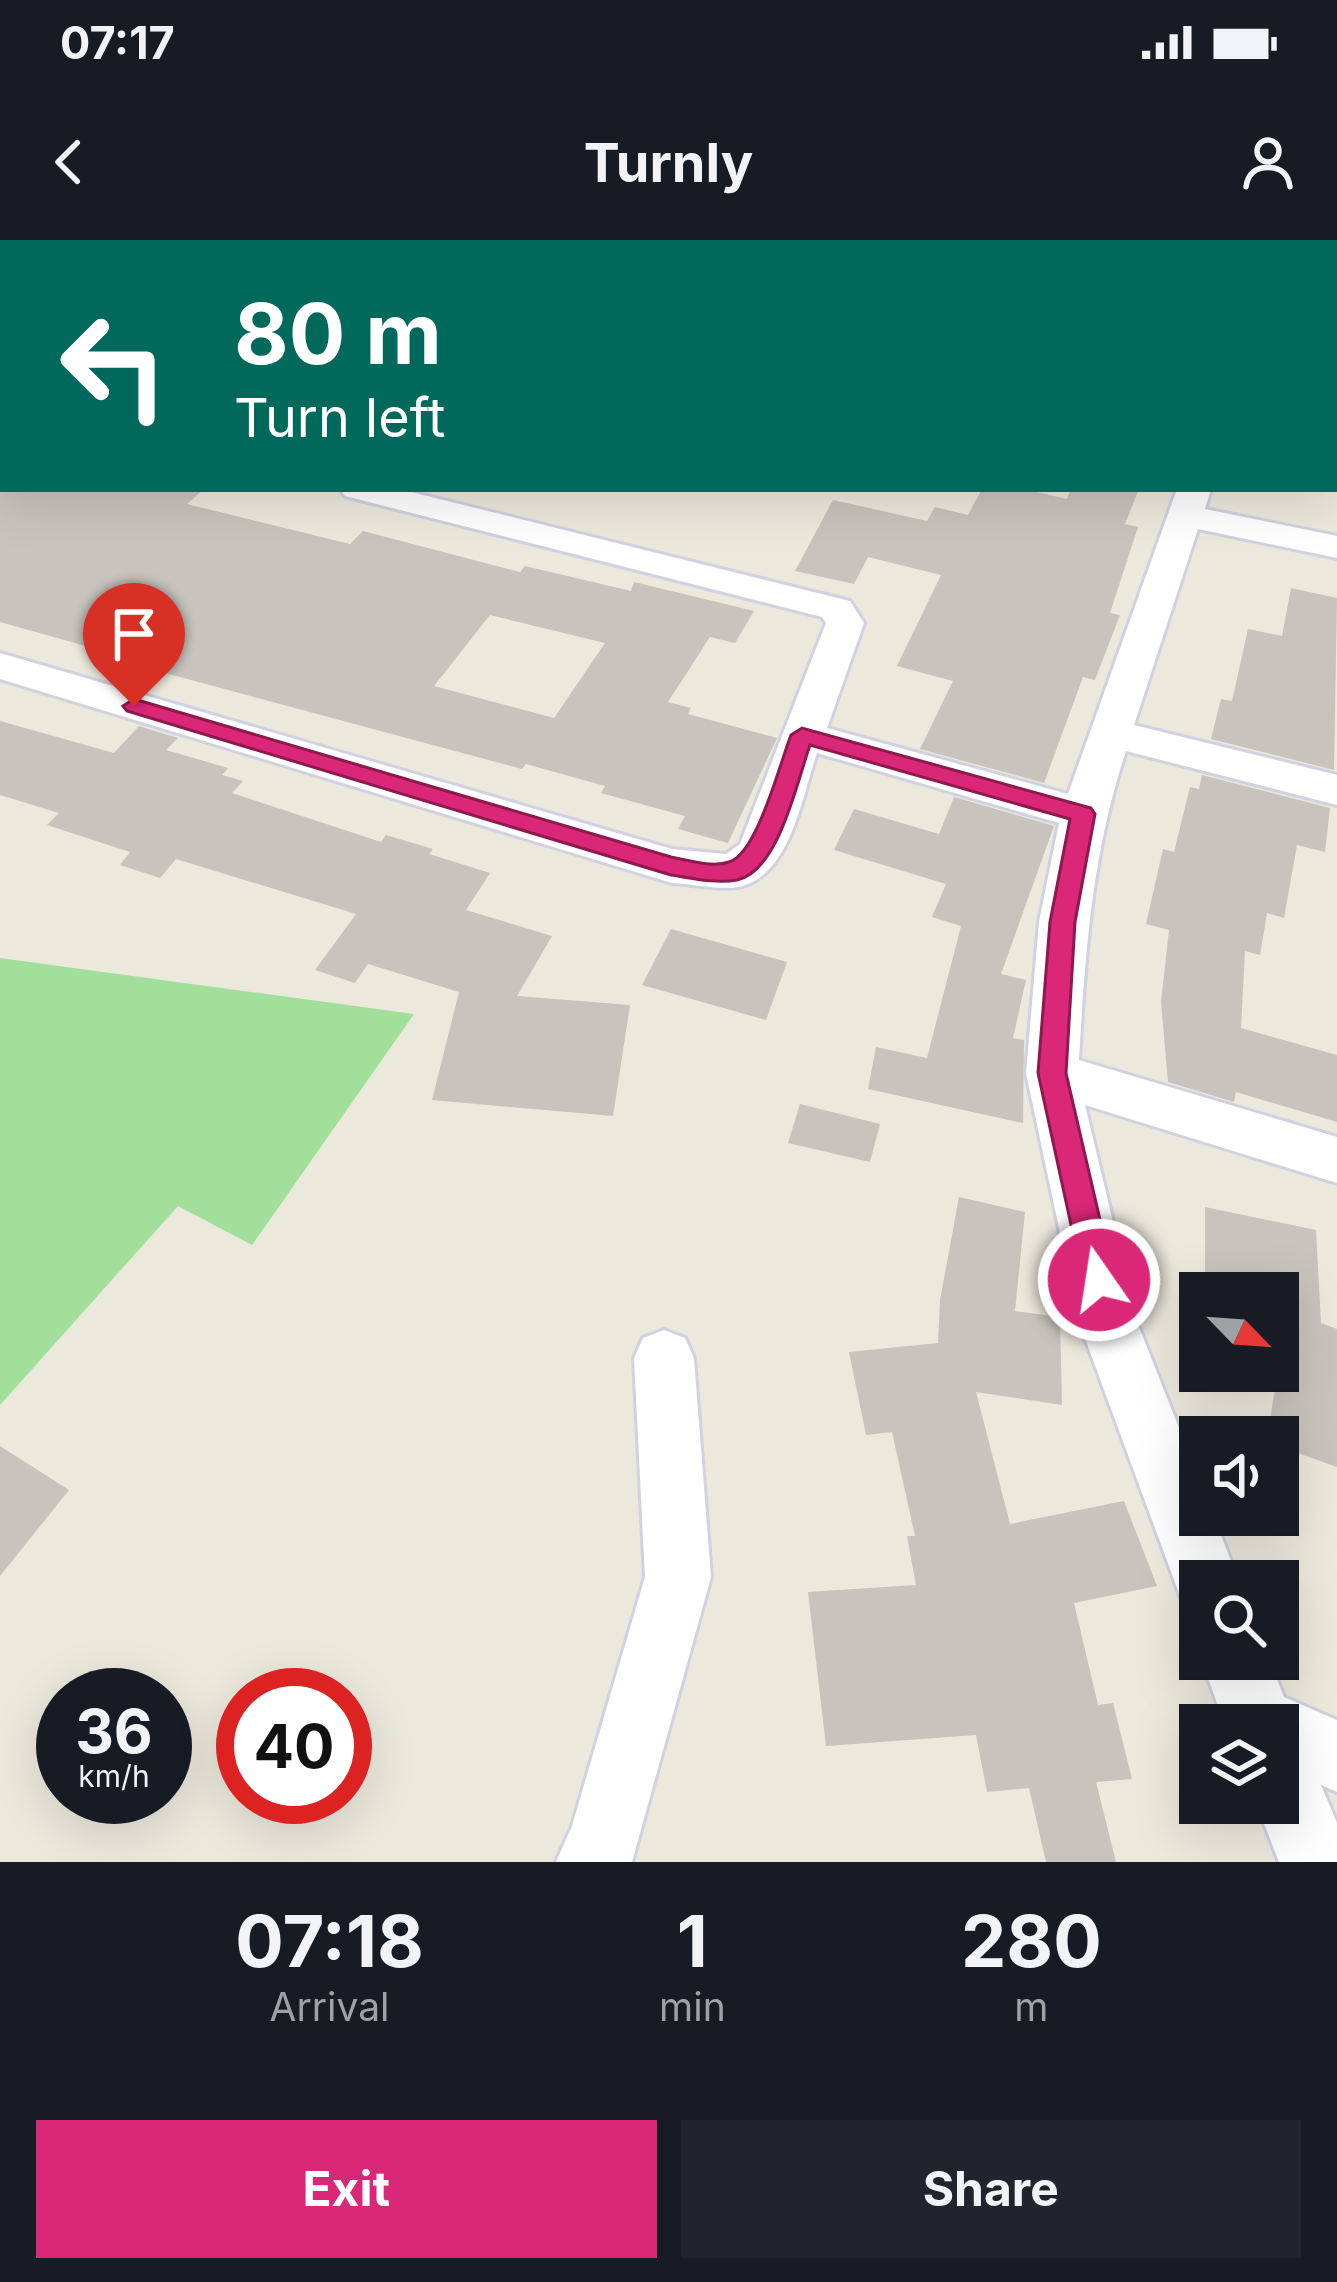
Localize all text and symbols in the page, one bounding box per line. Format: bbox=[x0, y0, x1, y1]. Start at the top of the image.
text: 07:17 bbox=[60, 15, 175, 70]
icon: back bbox=[36, 129, 102, 195]
icon: person bbox=[1235, 129, 1301, 195]
text: Turnly bbox=[584, 130, 753, 195]
text: 80 m bbox=[234, 283, 442, 384]
icon: left bbox=[36, 288, 192, 444]
text: Turn left bbox=[234, 385, 445, 450]
pin bbox=[83, 583, 185, 706]
icon: arrive bbox=[101, 601, 167, 667]
position arrow bbox=[1036, 1217, 1162, 1343]
north arrow bbox=[1179, 1272, 1299, 1392]
map controls bbox=[1179, 1272, 1299, 1824]
button: sound bbox=[1179, 1416, 1299, 1536]
button: search bbox=[1179, 1560, 1299, 1680]
speed limit sign: 40 bbox=[216, 1668, 372, 1824]
text: 36 bbox=[75, 1695, 153, 1767]
button: layers bbox=[1179, 1704, 1299, 1824]
text: km/h bbox=[78, 1758, 150, 1794]
text: 07:18 bbox=[235, 1897, 424, 1984]
text: 1 bbox=[677, 1897, 708, 1984]
text: 280 bbox=[961, 1897, 1102, 1984]
text: Arrival bbox=[270, 1983, 390, 2030]
text: min bbox=[659, 1983, 726, 2030]
text: m bbox=[1014, 1983, 1048, 2030]
button: Exit bbox=[36, 2120, 657, 2258]
button: Share bbox=[681, 2120, 1301, 2258]

